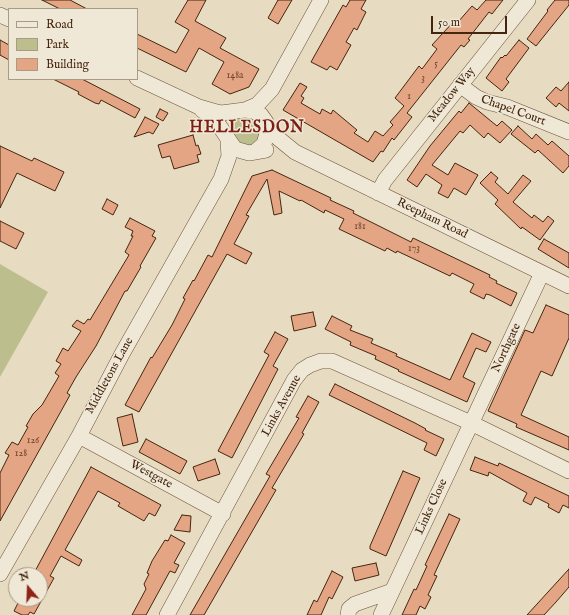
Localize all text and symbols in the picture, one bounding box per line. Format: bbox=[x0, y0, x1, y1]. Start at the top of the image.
legend bbox=[8, 8, 138, 80]
scale bar bbox=[433, 8, 509, 34]
text: 50 m bbox=[438, 15, 460, 30]
text: Road bbox=[46, 17, 73, 32]
text: Park bbox=[46, 37, 69, 52]
text: Building bbox=[46, 57, 89, 72]
house number: 5 bbox=[434, 58, 438, 70]
street label: Meadow Way bbox=[425, 65, 479, 125]
house number: 148a bbox=[227, 70, 243, 82]
house number: 3 bbox=[421, 73, 425, 85]
house number: 1 bbox=[407, 91, 411, 103]
street label: Chapel Court bbox=[479, 93, 547, 129]
district label: HELLESDON bbox=[189, 119, 305, 139]
street label: Reepham Road bbox=[394, 196, 470, 242]
house number: 181 bbox=[354, 221, 366, 233]
house number: 173 bbox=[408, 243, 420, 255]
street label: Northgate bbox=[489, 321, 525, 375]
street label: Middletons Lane bbox=[83, 335, 137, 417]
street label: Links Avenue bbox=[259, 373, 305, 439]
house number: 126 bbox=[27, 435, 39, 447]
house number: 128 bbox=[15, 448, 27, 460]
street label: Westgate bbox=[127, 458, 175, 492]
street label: Links Close bbox=[413, 477, 451, 537]
north arrow bbox=[8, 567, 48, 607]
text: N bbox=[18, 568, 31, 585]

